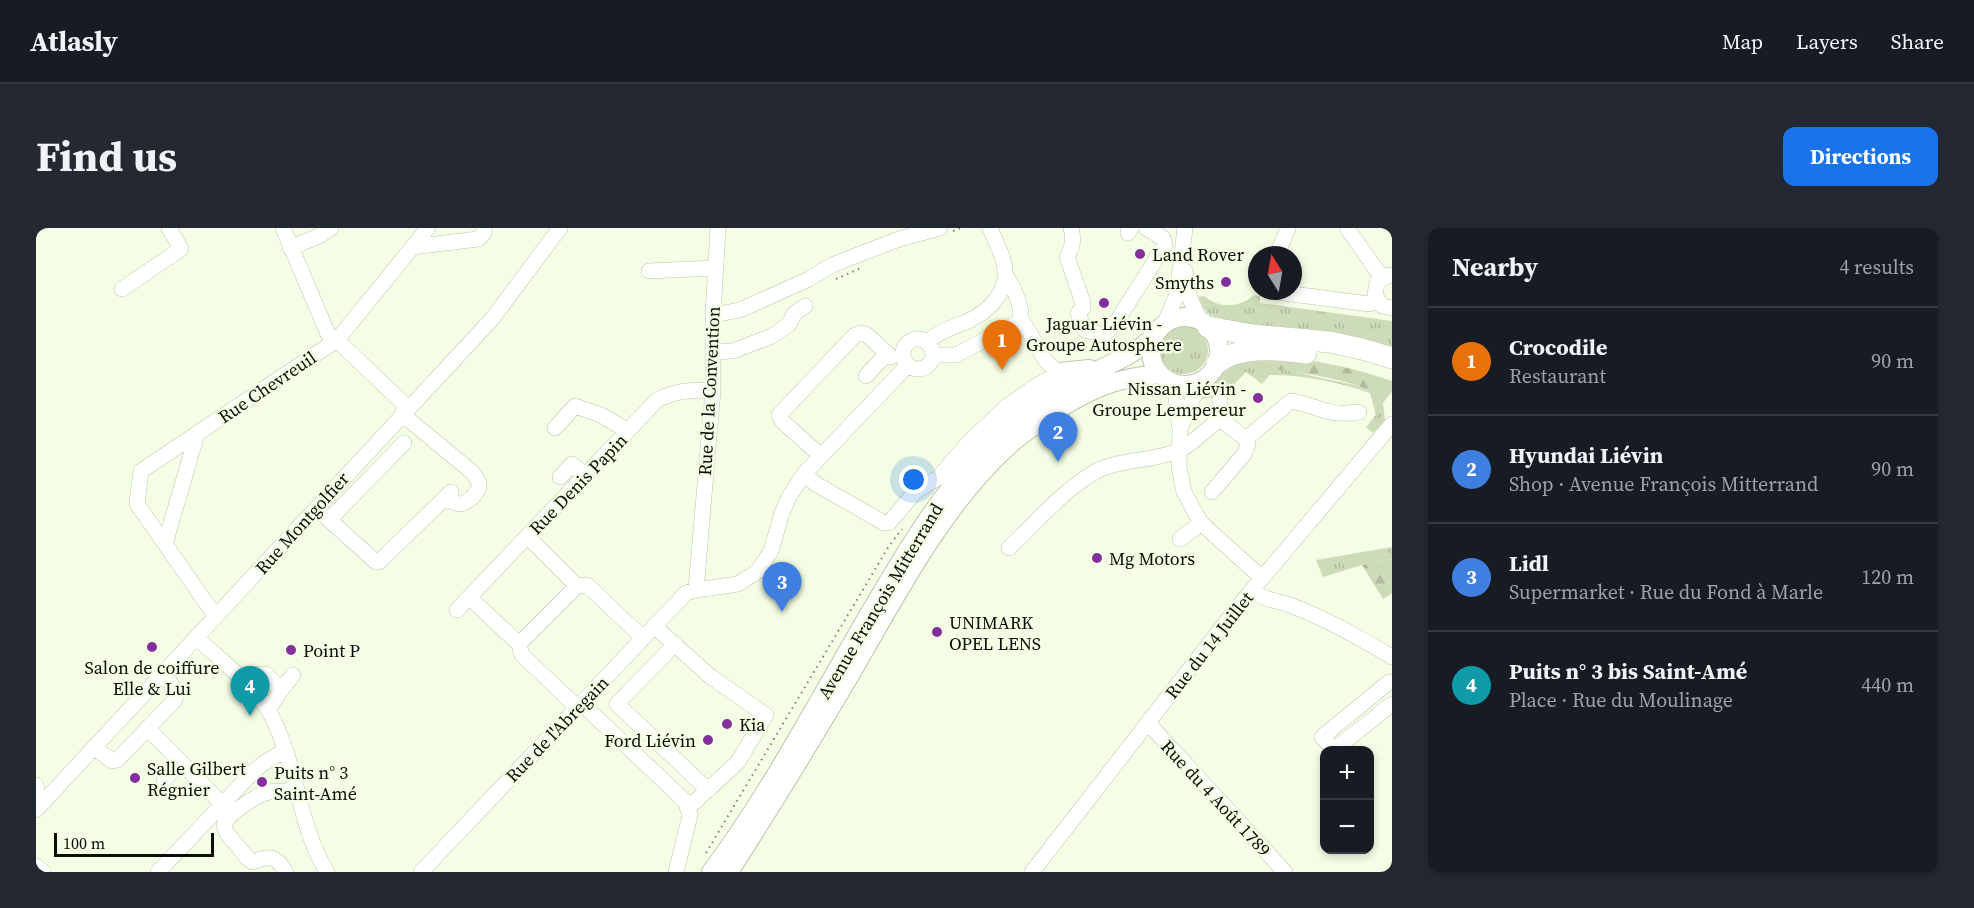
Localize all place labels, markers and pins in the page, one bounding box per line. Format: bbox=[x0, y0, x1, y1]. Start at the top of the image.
place label: Land Rover bbox=[1152, 242, 1244, 267]
marker: Land Rover bbox=[1133, 247, 1147, 261]
place label: Smyths bbox=[1155, 270, 1214, 295]
marker: Smyths bbox=[1219, 275, 1233, 289]
marker: Jaguar Liévin - Groupe Autosphere bbox=[1097, 296, 1111, 310]
place label: Jaguar Liévin - Groupe Autosphere bbox=[1026, 311, 1182, 357]
pin: 1 bbox=[982, 320, 1022, 370]
place label: Nissan Liévin - Groupe Lempereur bbox=[1092, 376, 1246, 422]
marker: Nissan Liévin - Groupe Lempereur bbox=[1251, 391, 1265, 405]
pin: 2 bbox=[1038, 412, 1078, 462]
place label: Mg Motors bbox=[1109, 546, 1195, 571]
marker: Mg Motors bbox=[1090, 551, 1104, 565]
pin: 3 bbox=[762, 562, 802, 612]
place label: UNIMARK OPEL LENS bbox=[949, 610, 1041, 656]
marker: UNIMARK OPEL LENS bbox=[930, 625, 944, 639]
place label: Point P bbox=[303, 638, 360, 663]
marker: Salon de coiffure Elle & Lui bbox=[145, 640, 159, 654]
marker: Point P bbox=[284, 643, 298, 657]
place label: Salon de coiffure Elle & Lui bbox=[84, 655, 220, 701]
pin: 4 bbox=[230, 666, 270, 716]
place label: Kia bbox=[739, 712, 766, 737]
marker: Kia bbox=[720, 717, 734, 731]
place label: Ford Liévin bbox=[604, 728, 696, 753]
marker: Ford Liévin bbox=[701, 733, 715, 747]
place label: Salle Gilbert Régnier bbox=[147, 756, 246, 802]
place label: Puits n° 3 Saint-Amé bbox=[274, 760, 357, 806]
marker: Salle Gilbert Régnier bbox=[128, 771, 142, 785]
marker: Puits n° 3 Saint-Amé bbox=[255, 775, 269, 789]

